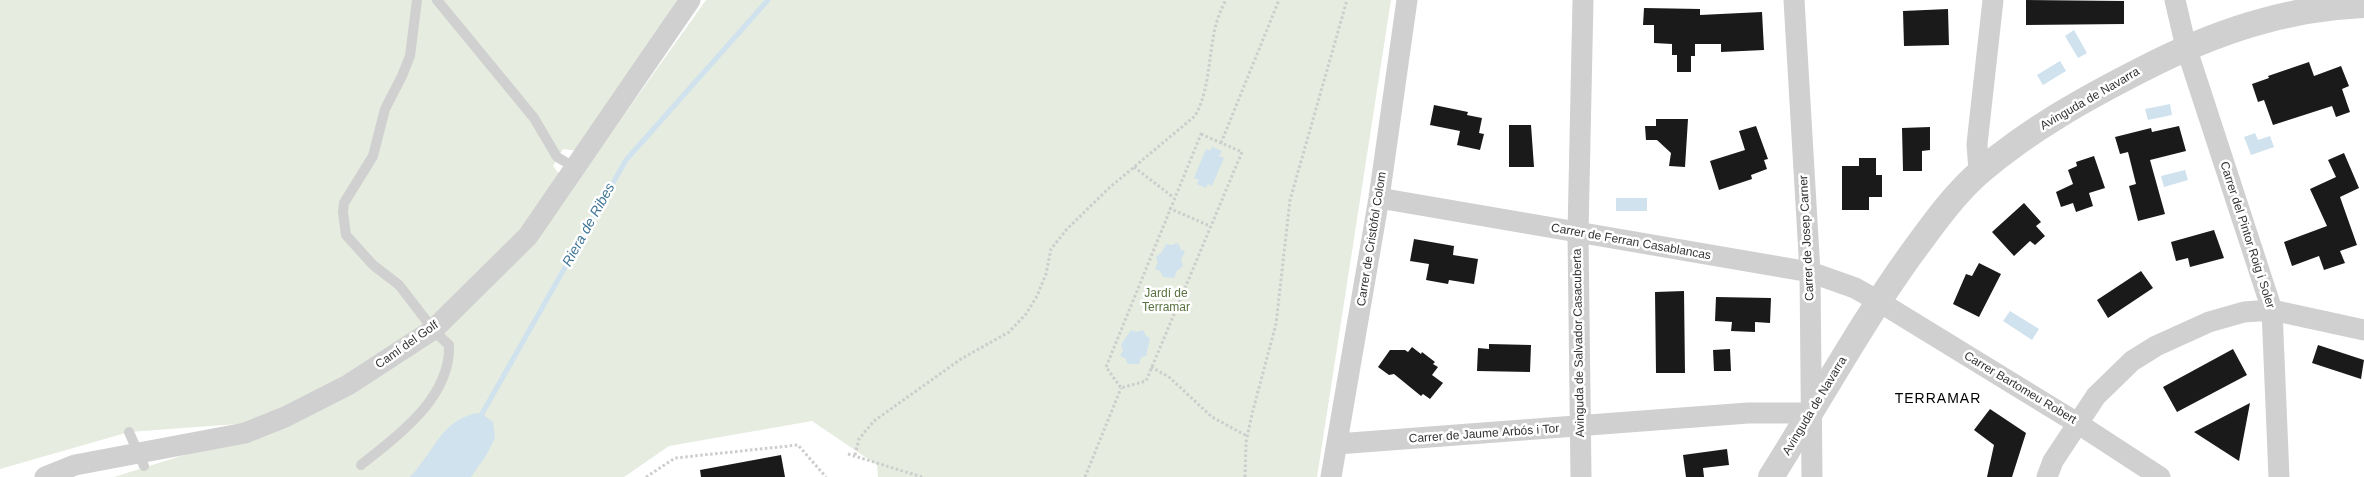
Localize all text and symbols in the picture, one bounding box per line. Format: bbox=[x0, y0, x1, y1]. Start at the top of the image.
street label: Avinguda de Navarra bbox=[2038, 65, 2142, 133]
street label: Carrer del Pintor Roig i Soler bbox=[2216, 160, 2278, 310]
street label: Carrer de Cristòfol Colom bbox=[1354, 171, 1390, 307]
street label: Carrer de Josep Carner bbox=[1797, 175, 1817, 301]
water label: Riera de Ribes bbox=[559, 180, 619, 270]
street label: Carrer de Ferran Casablancas bbox=[1550, 221, 1712, 263]
street label: Avinguda de Salvador Casacuberta bbox=[1570, 249, 1588, 437]
park label: Jardí de Terramar bbox=[1142, 287, 1190, 315]
street label: Camí del Golf bbox=[373, 318, 441, 372]
street label: Carrer Bartomeu Robert bbox=[1961, 349, 2079, 427]
street label: Avinguda de Navarra bbox=[1780, 354, 1850, 458]
district label: TERRAMAR bbox=[1894, 391, 1982, 407]
street label: Carrer de Jaume Arbós i Tor bbox=[1408, 422, 1560, 446]

